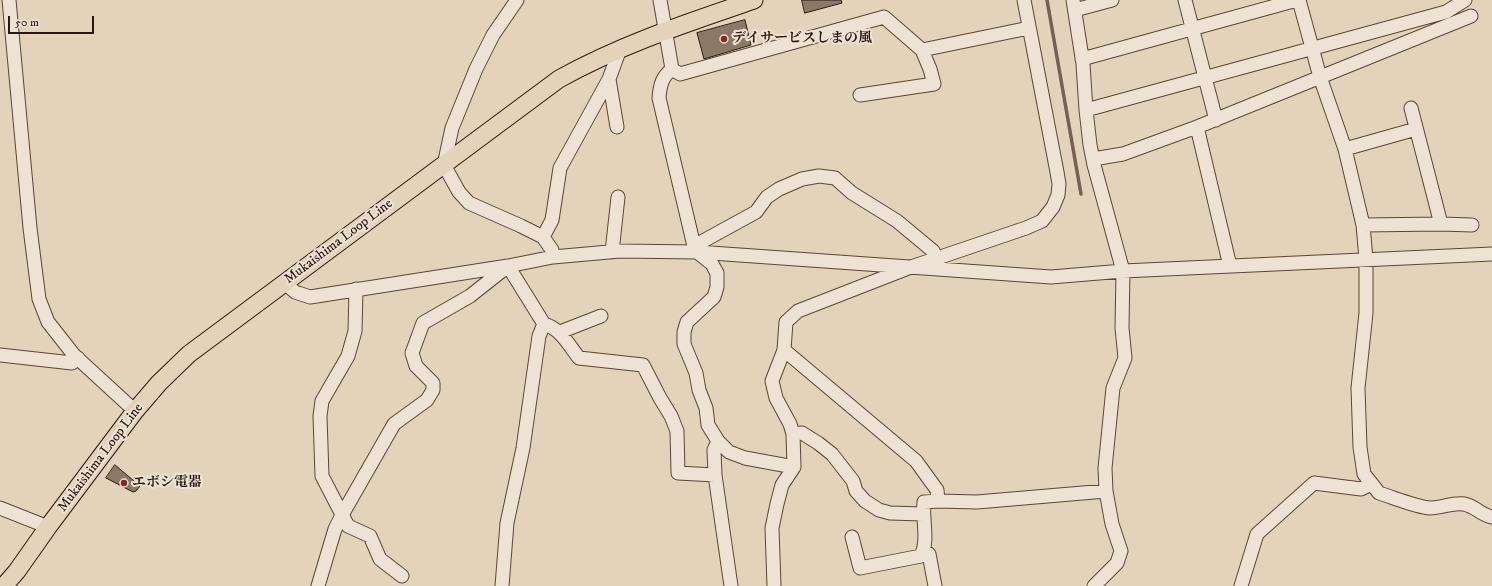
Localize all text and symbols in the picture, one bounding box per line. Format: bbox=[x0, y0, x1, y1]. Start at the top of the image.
scale bar bbox=[10, 8, 96, 34]
text: 50 m bbox=[15, 15, 39, 30]
place label: デイサービスしまの風 bbox=[732, 31, 872, 47]
marker: デイサービスしまの風 bbox=[719, 34, 729, 44]
street label: Mukaishima Loop Line bbox=[281, 196, 397, 288]
street label: Mukaishima Loop Line bbox=[55, 400, 147, 516]
place label: エボシ電器 bbox=[132, 475, 202, 491]
marker: エボシ電器 bbox=[119, 478, 129, 488]

